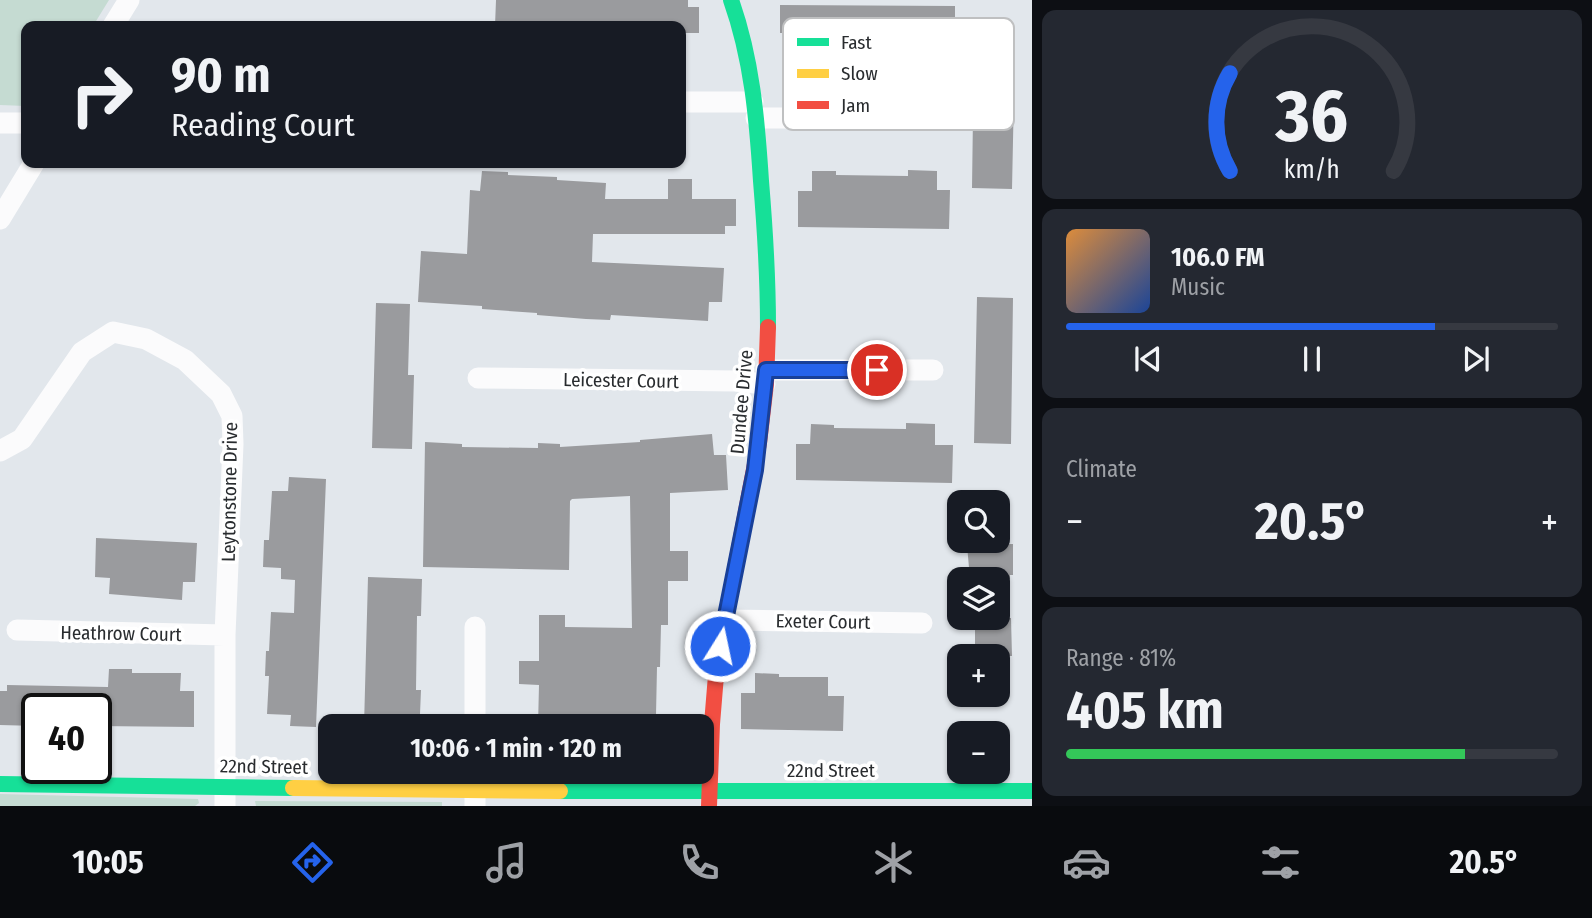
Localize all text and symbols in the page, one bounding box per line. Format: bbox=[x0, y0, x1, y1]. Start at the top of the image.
legend bbox=[783, 18, 1014, 130]
text: Fast bbox=[841, 31, 872, 54]
text: 90 m bbox=[171, 46, 271, 105]
icon: right bbox=[56, 49, 147, 140]
text: Slow bbox=[841, 62, 878, 85]
text: 36 bbox=[1275, 73, 1348, 160]
text: Jam bbox=[841, 94, 870, 117]
text: Reading Court bbox=[171, 106, 355, 144]
text: km/h bbox=[1284, 154, 1340, 184]
text: 106.0 FM bbox=[1171, 242, 1265, 273]
text: Music bbox=[1171, 273, 1225, 301]
pin bbox=[847, 340, 907, 400]
icon: previous bbox=[1129, 340, 1167, 378]
icon: pause bbox=[1293, 340, 1331, 378]
icon: next bbox=[1457, 340, 1495, 378]
street label: Dundee Drive bbox=[725, 349, 758, 455]
icon: arrive bbox=[858, 351, 896, 389]
street label: Leicester Court bbox=[563, 368, 680, 393]
street label: Leytonstone Drive bbox=[217, 422, 242, 562]
text: Climate bbox=[1066, 455, 1137, 483]
map controls bbox=[947, 490, 1010, 784]
button: search bbox=[947, 490, 1010, 553]
text: 20.5° bbox=[1255, 490, 1369, 553]
text: − bbox=[1066, 499, 1083, 545]
text: + bbox=[1541, 499, 1558, 545]
button: layers bbox=[947, 567, 1010, 630]
position arrow bbox=[683, 609, 757, 683]
street label: Exeter Court bbox=[775, 609, 871, 634]
street label: Heathrow Court bbox=[60, 621, 183, 646]
button: + bbox=[947, 644, 1010, 707]
text: Range · 81% bbox=[1066, 644, 1176, 672]
text: 405 km bbox=[1066, 679, 1224, 742]
speed limit sign: 40 bbox=[21, 693, 112, 784]
button: − bbox=[947, 721, 1010, 784]
text: 10:06 · 1 min · 120 m bbox=[410, 733, 622, 764]
street label: 22nd Street bbox=[220, 754, 309, 779]
street label: 22nd Street bbox=[787, 759, 876, 782]
icon: directions bbox=[288, 838, 337, 887]
icon: music bbox=[482, 838, 531, 887]
icon: phone bbox=[675, 838, 724, 887]
icon: climate bbox=[869, 838, 918, 887]
icon: car bbox=[1062, 838, 1111, 887]
icon: filters bbox=[1256, 838, 1305, 887]
text: 10:05 bbox=[72, 843, 144, 881]
text: 20.5° bbox=[1449, 843, 1520, 881]

